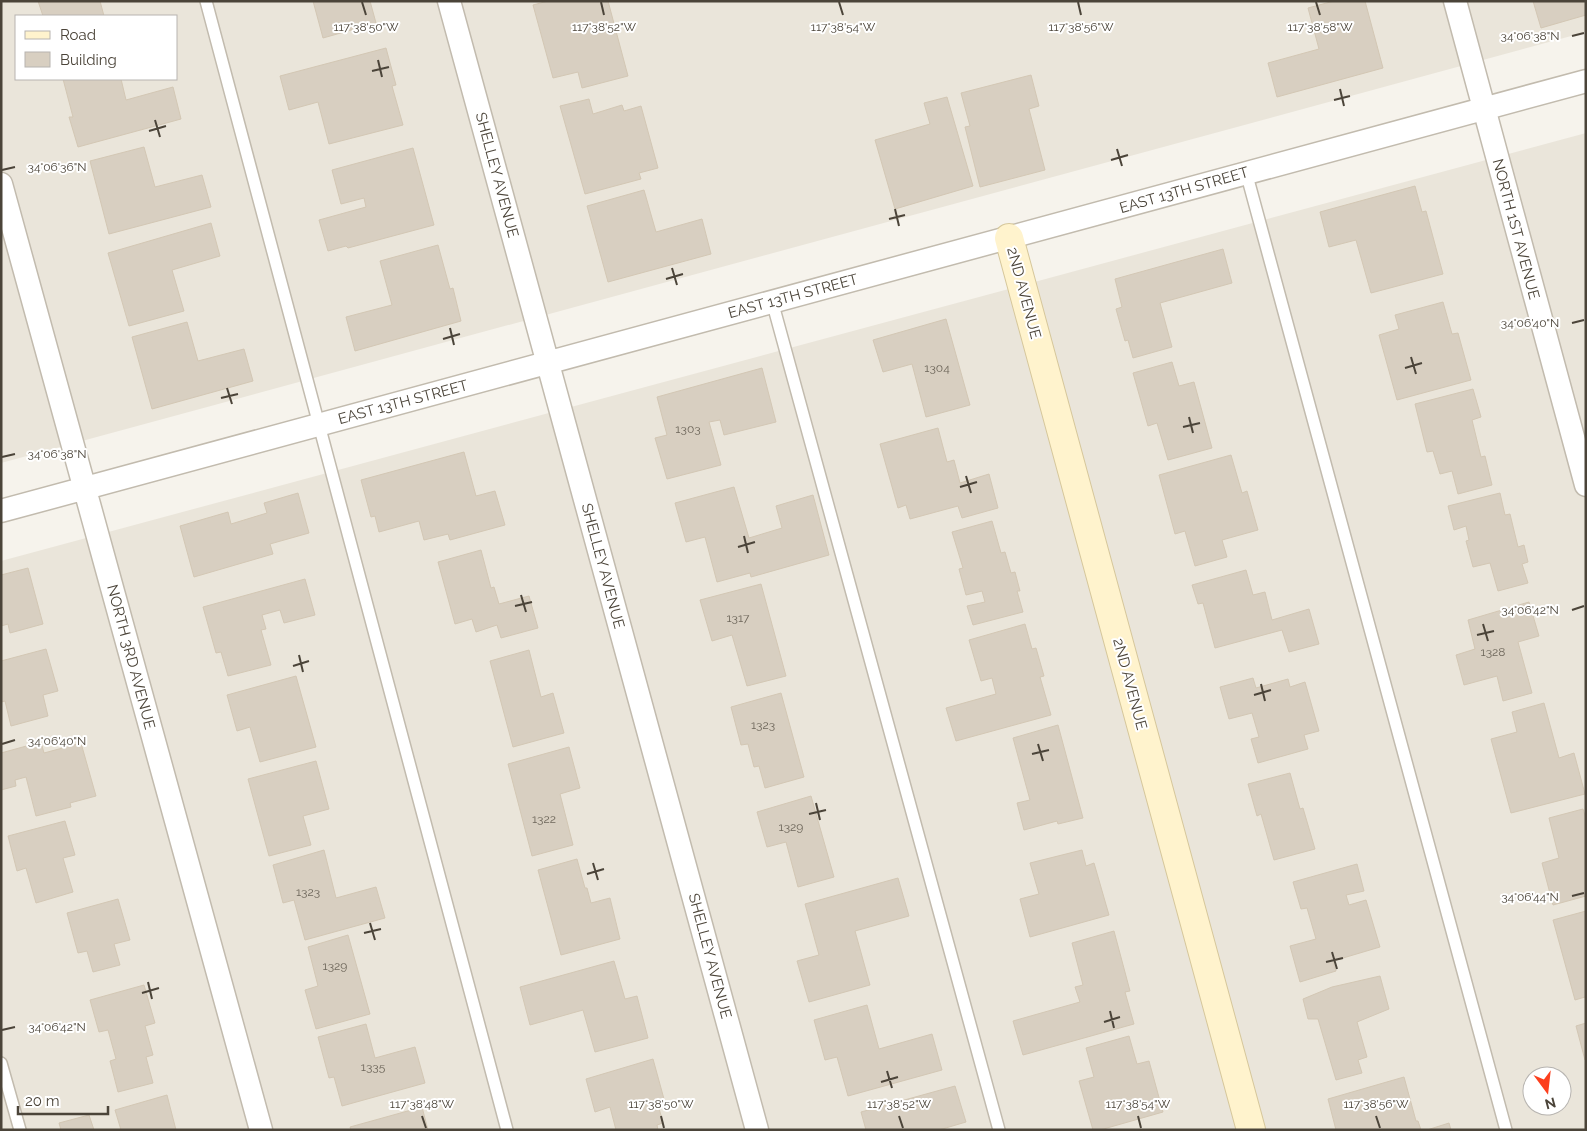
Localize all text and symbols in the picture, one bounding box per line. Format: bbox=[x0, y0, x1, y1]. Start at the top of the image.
legend bbox=[15, 15, 178, 80]
text: 117°38'50"W bbox=[333, 20, 399, 34]
text: 117°38'52"W bbox=[572, 20, 637, 34]
text: 117°38'54"W bbox=[811, 20, 876, 34]
text: 117°38'56"W bbox=[1048, 20, 1114, 34]
text: 117°38'58"W bbox=[1288, 20, 1353, 34]
text: Road bbox=[60, 26, 96, 44]
text: 34°06'38"N bbox=[1501, 29, 1559, 43]
text: Building bbox=[60, 51, 117, 69]
street label: SHELLEY AVENUE bbox=[472, 110, 522, 240]
street label: NORTH 1ST AVENUE bbox=[1489, 157, 1543, 301]
text: 34°06'36"N bbox=[27, 160, 87, 174]
street label: EAST 13TH STREET bbox=[1117, 163, 1251, 217]
street label: 2ND AVENUE bbox=[1003, 245, 1045, 341]
street label: EAST 13TH STREET bbox=[726, 270, 860, 322]
text: 34°06'40"N bbox=[1501, 316, 1559, 330]
house number: 1304 bbox=[924, 361, 950, 375]
street label: EAST 13TH STREET bbox=[336, 376, 470, 428]
house number: 1303 bbox=[675, 422, 701, 436]
text: 34°06'38"N bbox=[28, 447, 86, 461]
street label: SHELLEY AVENUE bbox=[578, 501, 628, 631]
street label: NORTH 3RD AVENUE bbox=[103, 583, 159, 731]
text: 34°06'42"N bbox=[1501, 603, 1559, 617]
house number: 1317 bbox=[726, 611, 750, 625]
street label: 2ND AVENUE bbox=[1109, 636, 1151, 732]
house number: 1328 bbox=[1481, 645, 1505, 659]
house number: 1323 bbox=[751, 718, 775, 732]
text: 34°06'40"N bbox=[28, 734, 86, 748]
house number: 1322 bbox=[532, 812, 556, 826]
house number: 1329 bbox=[779, 820, 803, 834]
house number: 1323 bbox=[296, 885, 320, 899]
text: 34°06'44"N bbox=[1501, 890, 1559, 904]
street label: SHELLEY AVENUE bbox=[685, 891, 735, 1021]
house number: 1329 bbox=[323, 959, 347, 973]
text: 34°06'42"N bbox=[28, 1020, 86, 1034]
house number: 1335 bbox=[361, 1060, 386, 1074]
north arrow bbox=[1522, 1066, 1572, 1116]
scale bar bbox=[18, 1084, 108, 1116]
text: 20 m bbox=[25, 1092, 60, 1110]
text: N bbox=[1543, 1094, 1558, 1113]
text: 117°38'48"W bbox=[390, 1097, 455, 1111]
text: 117°38'50"W bbox=[628, 1097, 694, 1111]
text: 117°38'52"W bbox=[867, 1097, 932, 1111]
text: 117°38'54"W bbox=[1106, 1097, 1171, 1111]
text: 117°38'56"W bbox=[1343, 1097, 1409, 1111]

